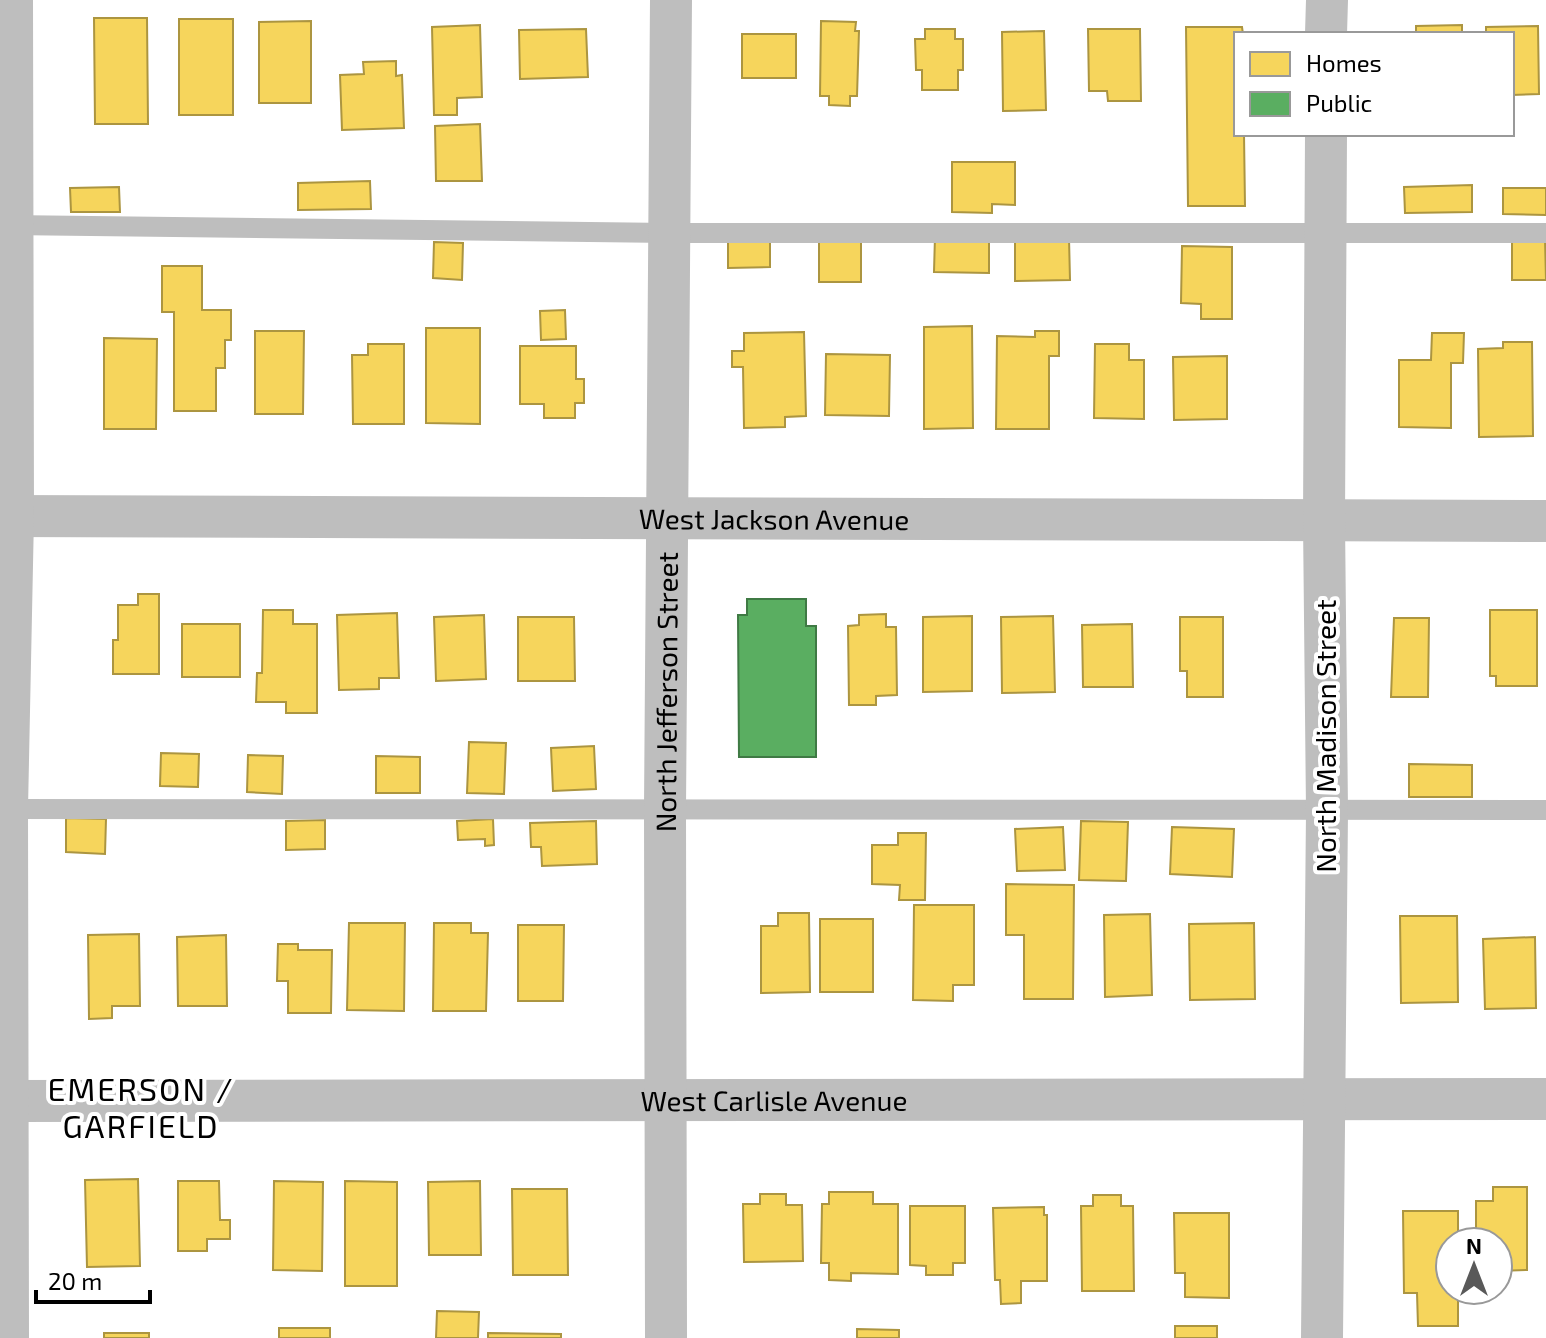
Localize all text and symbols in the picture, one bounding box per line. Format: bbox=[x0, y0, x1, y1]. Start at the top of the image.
legend bbox=[1234, 32, 1514, 136]
text: Homes bbox=[1306, 48, 1382, 77]
text: Public bbox=[1306, 88, 1372, 117]
street label: West Jackson Avenue bbox=[639, 501, 909, 536]
street label: North Jefferson Street bbox=[648, 552, 684, 832]
street label: North Madison Street bbox=[1308, 599, 1342, 873]
district label: EMERSON / GARFIELD bbox=[47, 1069, 235, 1144]
street label: West Carlisle Avenue bbox=[640, 1083, 908, 1117]
north arrow bbox=[1434, 1226, 1514, 1306]
text: N bbox=[1466, 1232, 1482, 1258]
scale bar bbox=[36, 1254, 150, 1304]
text: 20 m bbox=[48, 1266, 102, 1295]

